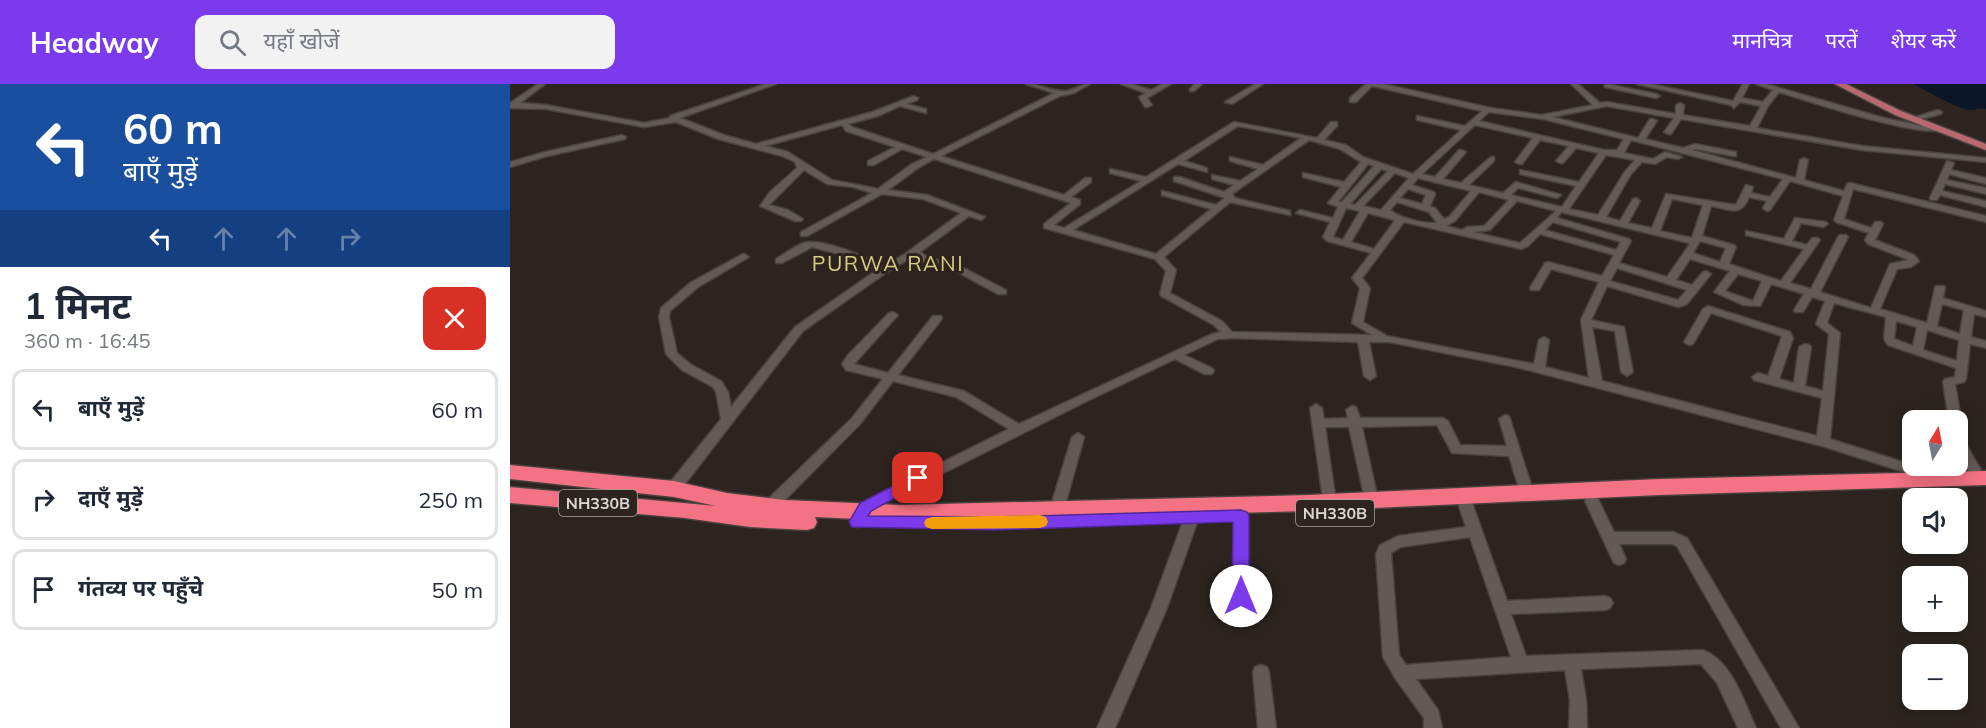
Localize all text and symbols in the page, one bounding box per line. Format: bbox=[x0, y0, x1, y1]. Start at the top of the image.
search box bbox=[195, 15, 615, 69]
text: Headway bbox=[30, 25, 159, 60]
icon: search bbox=[216, 26, 249, 59]
text: यहाँ खोजें bbox=[264, 27, 340, 55]
text: मानचित्र bbox=[1732, 27, 1792, 53]
text: परतें bbox=[1825, 27, 1858, 53]
text: शेयर करें bbox=[1891, 27, 1956, 53]
text: 60 m bbox=[123, 102, 223, 155]
icon: left bbox=[24, 108, 102, 186]
text: बाएँ मुड़ें bbox=[123, 154, 198, 188]
icon: left bbox=[144, 222, 177, 255]
icon: ahead bbox=[207, 222, 240, 255]
icon: ahead bbox=[270, 222, 303, 255]
icon: right bbox=[333, 222, 366, 255]
district label: PURWA RANI bbox=[812, 250, 964, 276]
text: 1 मिनट bbox=[24, 283, 131, 328]
button: close bbox=[423, 287, 486, 350]
text: 360 m · 16:45 bbox=[24, 328, 150, 353]
icon: left bbox=[27, 393, 60, 426]
text: बाएँ मुड़ें bbox=[78, 394, 144, 422]
text: 60 m bbox=[432, 396, 483, 424]
north arrow bbox=[1902, 410, 1968, 476]
map controls bbox=[1902, 410, 1968, 710]
pin bbox=[892, 452, 943, 503]
icon: arrive bbox=[901, 461, 934, 494]
icon: right bbox=[27, 483, 60, 516]
text: दाएँ मुड़ें bbox=[78, 484, 143, 512]
text: 250 m bbox=[418, 486, 483, 514]
button: sound bbox=[1902, 488, 1968, 554]
road number: NH330B bbox=[559, 490, 637, 516]
road number: NH330B bbox=[1296, 500, 1374, 526]
position arrow bbox=[1209, 564, 1273, 628]
button: + bbox=[1902, 566, 1968, 632]
icon: arrive bbox=[27, 573, 60, 606]
text: गंतव्य पर पहुँचे bbox=[78, 574, 203, 602]
text: 50 m bbox=[432, 576, 483, 604]
button: − bbox=[1902, 644, 1968, 710]

